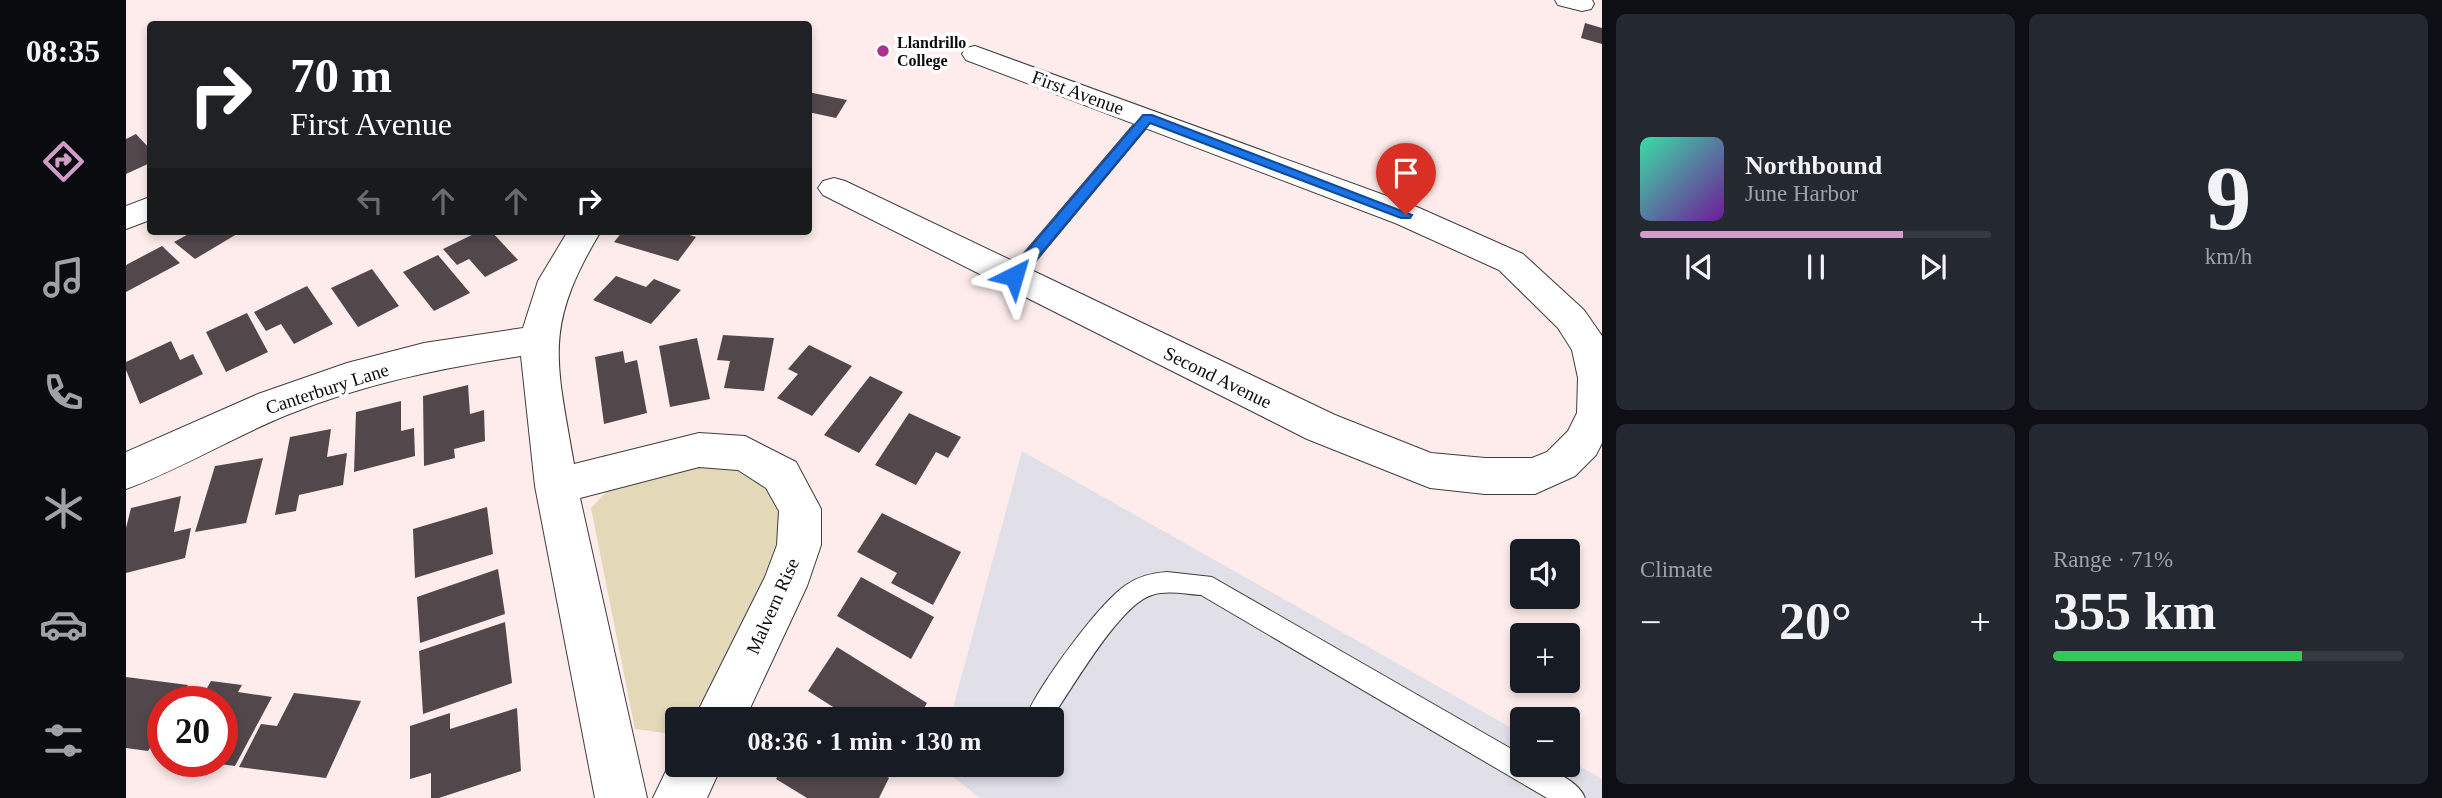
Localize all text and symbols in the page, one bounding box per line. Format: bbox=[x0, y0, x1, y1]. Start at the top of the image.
text: 08:35 bbox=[26, 33, 100, 69]
place label: Llandrillo College bbox=[897, 34, 966, 70]
marker: Llandrillo College bbox=[875, 43, 891, 59]
text: 70 m bbox=[290, 48, 392, 103]
icon: right bbox=[175, 49, 266, 140]
street label: First Avenue bbox=[1029, 66, 1127, 119]
text: First Avenue bbox=[290, 106, 452, 142]
icon: directions bbox=[39, 137, 88, 186]
pin bbox=[1376, 143, 1436, 215]
text: 9 bbox=[2206, 148, 2251, 249]
text: Northbound bbox=[1745, 151, 1882, 180]
icon: arrive bbox=[1387, 154, 1425, 192]
text: June Harbor bbox=[1745, 181, 1858, 206]
icon: left bbox=[351, 182, 389, 220]
icon: ahead bbox=[424, 182, 462, 220]
icon: ahead bbox=[497, 182, 535, 220]
icon: right bbox=[570, 182, 608, 220]
position arrow bbox=[977, 239, 1051, 313]
text: km/h bbox=[2205, 244, 2252, 269]
icon: previous bbox=[1680, 248, 1718, 286]
icon: pause bbox=[1797, 248, 1835, 286]
icon: next bbox=[1914, 248, 1952, 286]
icon: music bbox=[39, 253, 88, 302]
street label: Second Avenue bbox=[1160, 342, 1275, 413]
street label: Canterbury Lane bbox=[263, 359, 391, 418]
icon: phone bbox=[39, 368, 88, 417]
icon: climate bbox=[39, 484, 88, 533]
map controls bbox=[1510, 539, 1580, 777]
button: sound bbox=[1510, 539, 1580, 609]
text: Range · 71% bbox=[2053, 547, 2173, 572]
street label: Malvern Rise bbox=[742, 555, 803, 657]
text: Climate bbox=[1640, 557, 1713, 582]
text: 355 km bbox=[2053, 583, 2216, 640]
text: 20° bbox=[1779, 593, 1852, 650]
icon: car bbox=[39, 600, 88, 649]
text: − bbox=[1640, 601, 1661, 643]
text: + bbox=[1970, 601, 1991, 643]
button: + bbox=[1510, 623, 1580, 693]
speed limit sign: 20 bbox=[147, 686, 238, 777]
button: − bbox=[1510, 707, 1580, 777]
icon: filters bbox=[39, 716, 88, 765]
text: 08:36 · 1 min · 130 m bbox=[748, 727, 982, 756]

